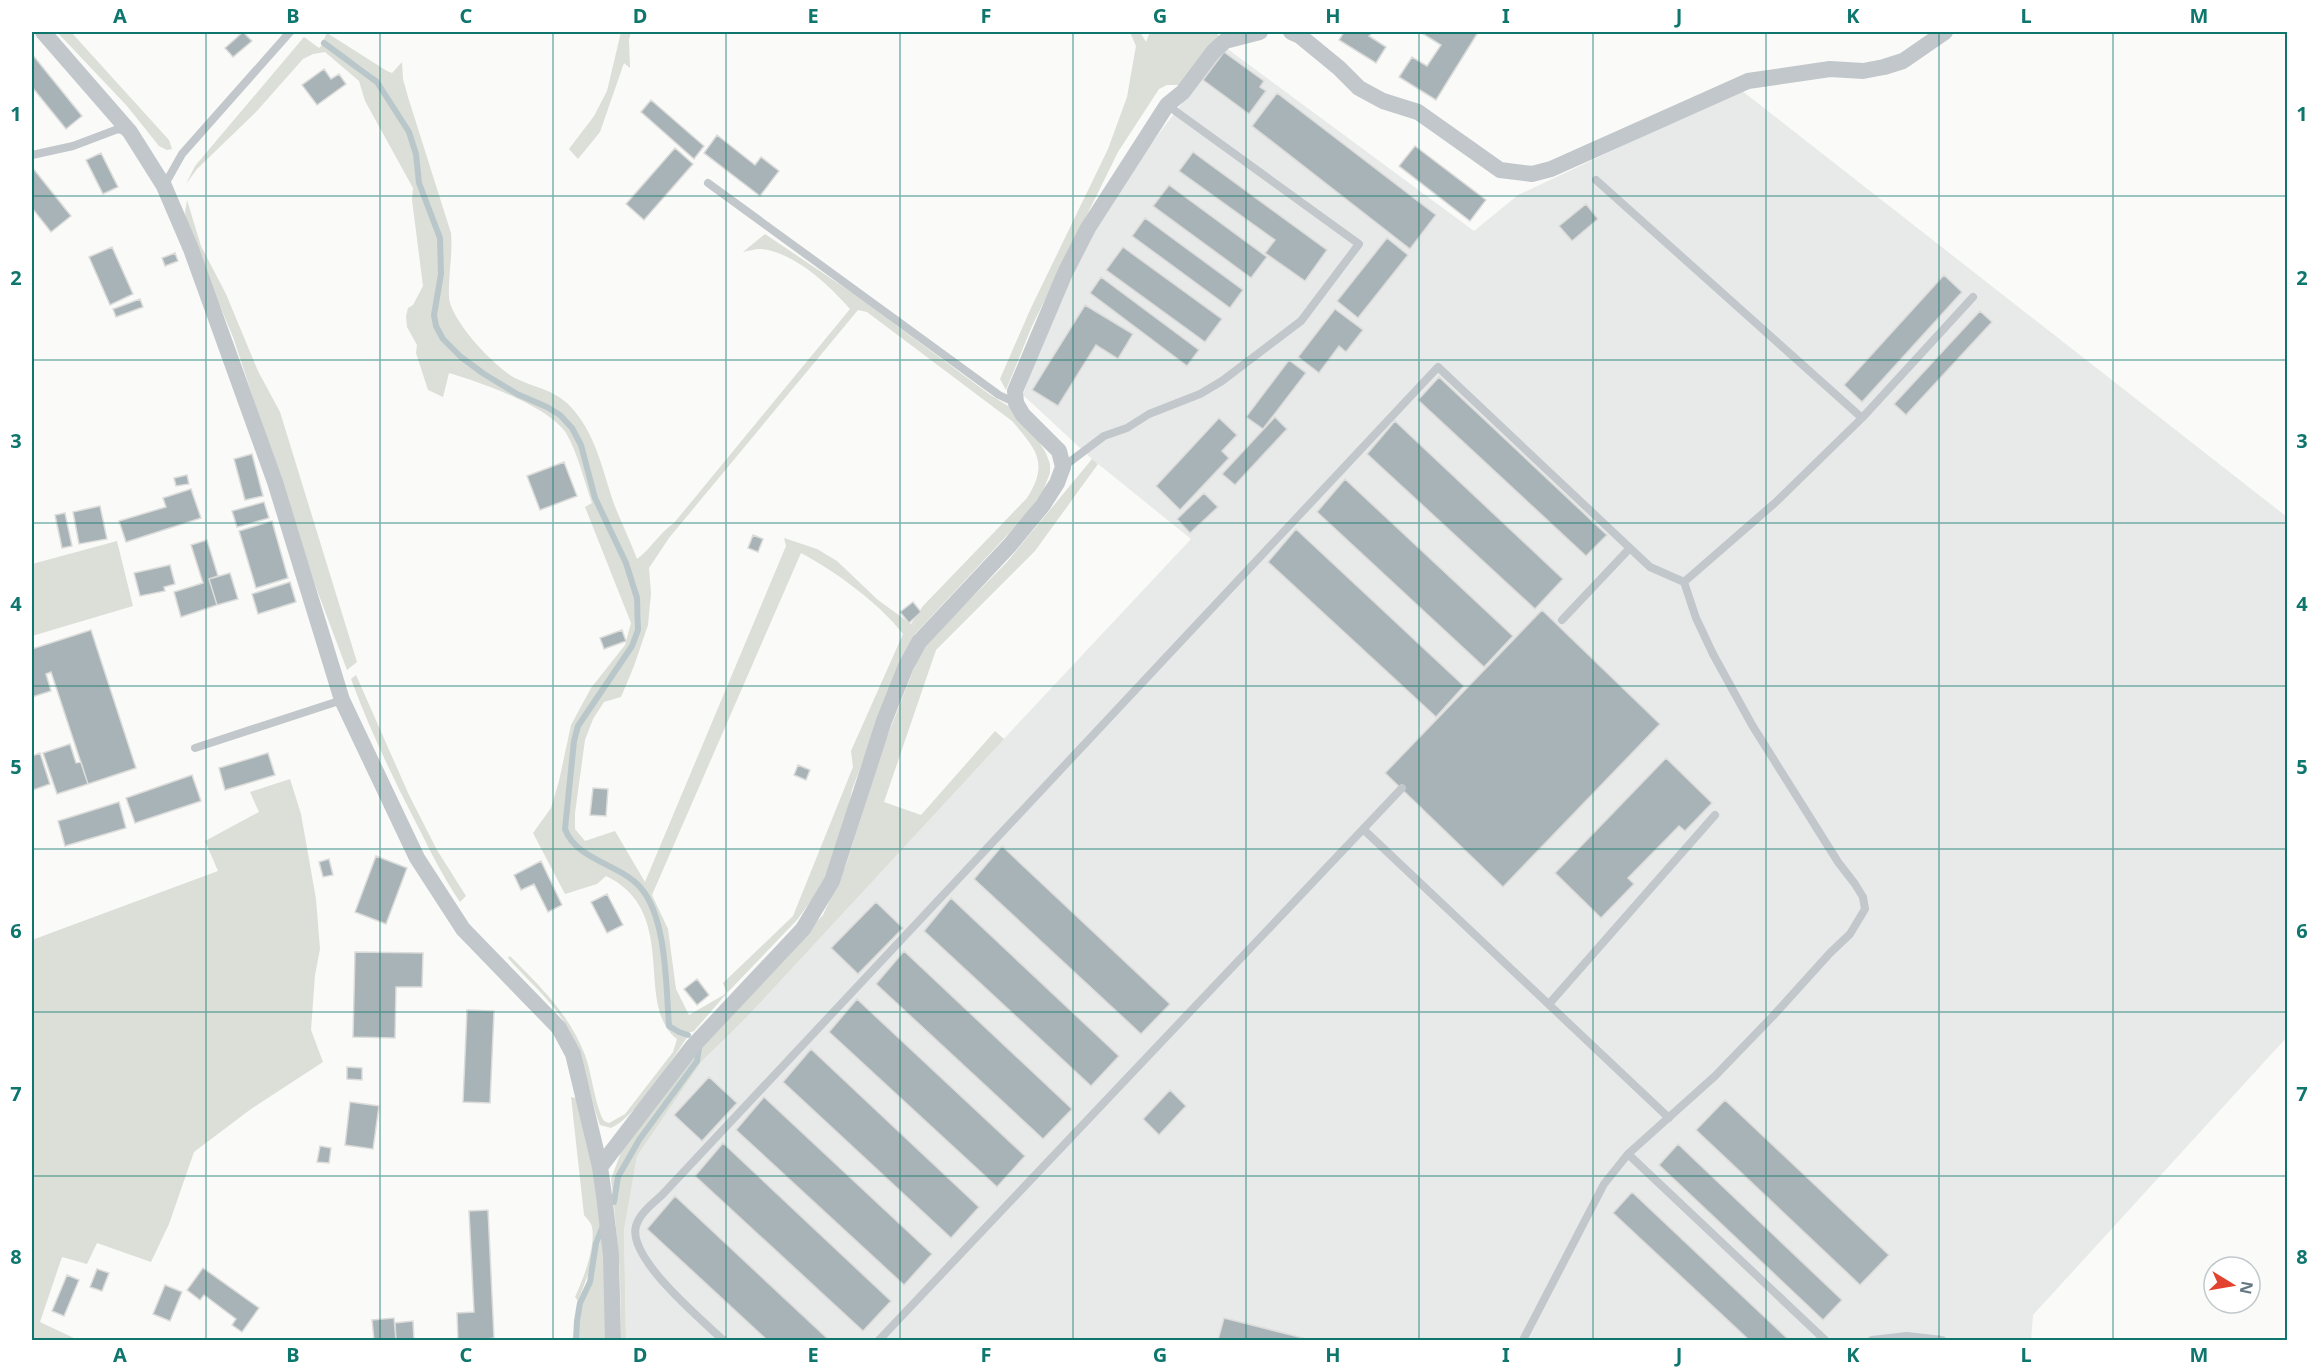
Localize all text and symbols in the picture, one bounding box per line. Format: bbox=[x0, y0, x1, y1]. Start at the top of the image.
text: A bbox=[113, 2, 127, 29]
text: B bbox=[286, 2, 300, 29]
text: C bbox=[460, 2, 473, 29]
text: D bbox=[633, 2, 647, 29]
text: E bbox=[807, 2, 819, 29]
text: F bbox=[981, 2, 991, 29]
text: G bbox=[1153, 2, 1167, 29]
text: H bbox=[1325, 2, 1341, 29]
text: I bbox=[1502, 2, 1510, 29]
text: J bbox=[1674, 2, 1682, 29]
text: K bbox=[1846, 2, 1860, 29]
text: L bbox=[2020, 2, 2032, 29]
text: M bbox=[2190, 2, 2208, 29]
text: 1 bbox=[10, 100, 22, 127]
text: 1 bbox=[2296, 100, 2308, 127]
text: 2 bbox=[10, 264, 22, 291]
text: 2 bbox=[2296, 264, 2308, 291]
text: 3 bbox=[10, 427, 22, 454]
text: 3 bbox=[2296, 427, 2308, 454]
text: 4 bbox=[10, 590, 22, 617]
text: 4 bbox=[2296, 590, 2308, 617]
text: 5 bbox=[10, 753, 22, 780]
text: 5 bbox=[2296, 753, 2308, 780]
text: 6 bbox=[10, 917, 22, 944]
text: 6 bbox=[2296, 917, 2308, 944]
text: 7 bbox=[10, 1080, 22, 1107]
text: 7 bbox=[2296, 1080, 2308, 1107]
text: 8 bbox=[10, 1243, 22, 1270]
text: 8 bbox=[2296, 1243, 2308, 1270]
north arrow bbox=[2202, 1255, 2262, 1315]
text: N bbox=[2235, 1279, 2259, 1296]
text: A bbox=[113, 1341, 127, 1368]
text: B bbox=[286, 1341, 300, 1368]
text: C bbox=[460, 1341, 473, 1368]
text: D bbox=[633, 1341, 647, 1368]
text: E bbox=[807, 1341, 819, 1368]
text: F bbox=[981, 1341, 991, 1368]
text: G bbox=[1153, 1341, 1167, 1368]
text: H bbox=[1325, 1341, 1341, 1368]
text: I bbox=[1502, 1341, 1510, 1368]
text: J bbox=[1674, 1341, 1682, 1368]
text: K bbox=[1846, 1341, 1860, 1368]
text: L bbox=[2020, 1341, 2032, 1368]
text: M bbox=[2190, 1341, 2208, 1368]

